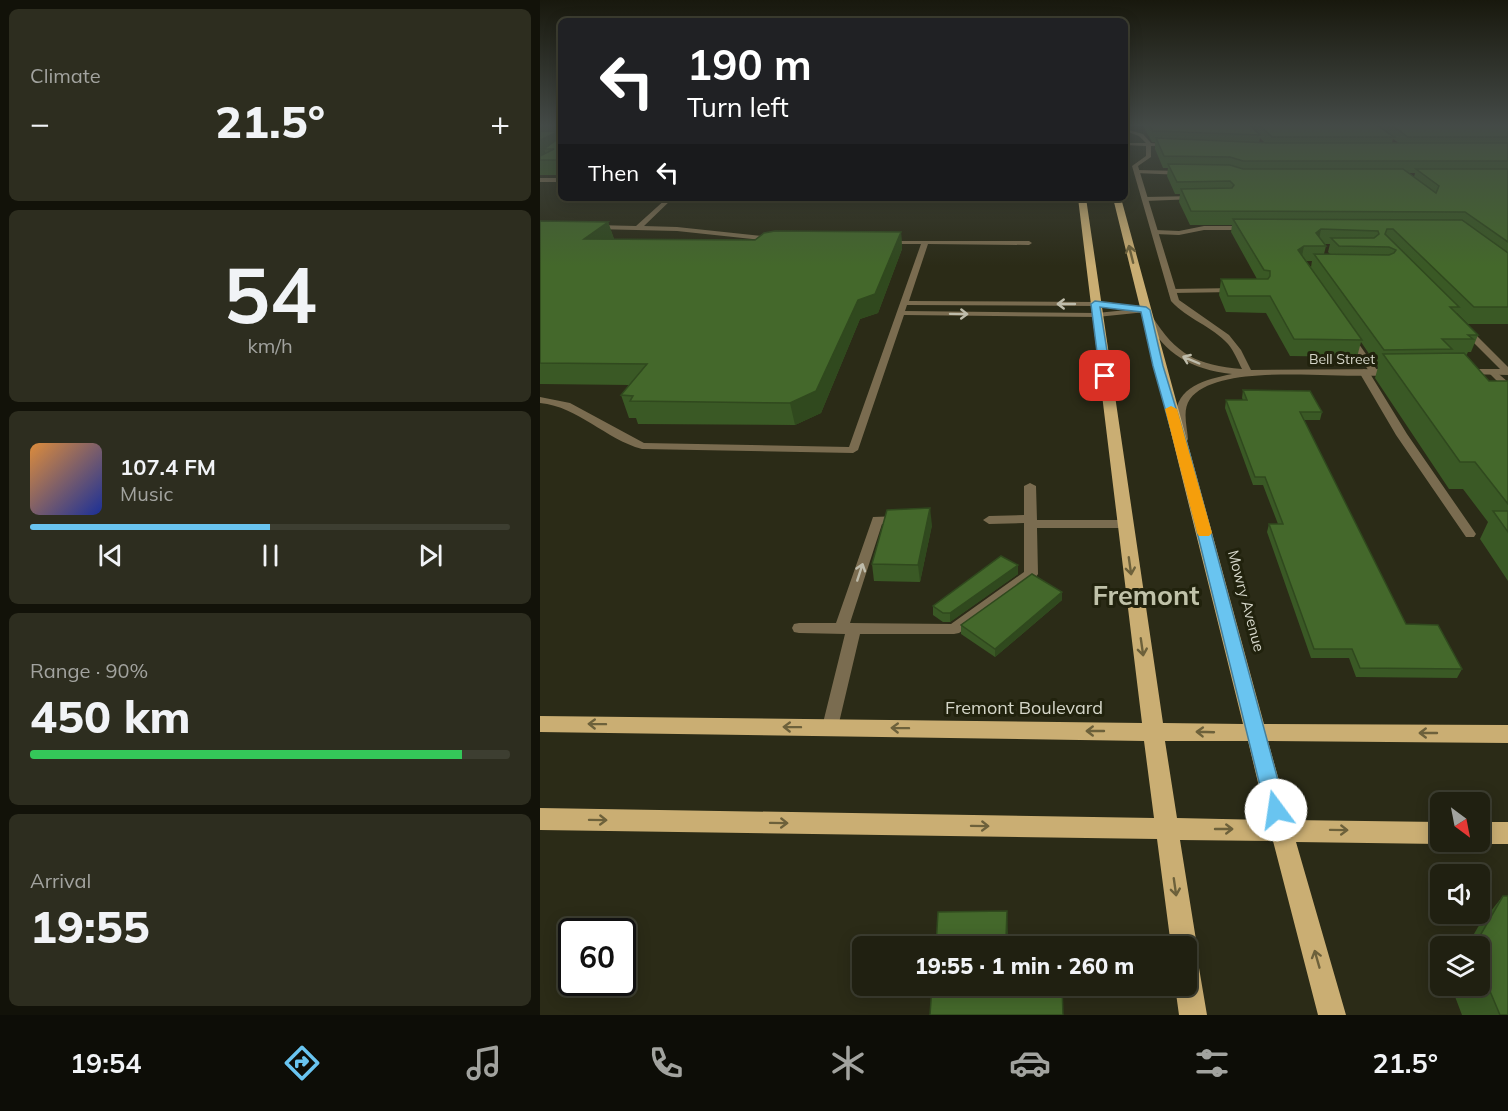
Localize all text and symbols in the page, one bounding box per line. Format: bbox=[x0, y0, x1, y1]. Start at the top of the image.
text: 190 m bbox=[687, 38, 812, 91]
icon: left bbox=[588, 42, 666, 120]
text: Climate bbox=[30, 63, 101, 88]
text: Turn left bbox=[687, 90, 789, 124]
text: 21.5° bbox=[215, 93, 325, 149]
text: − bbox=[30, 102, 50, 143]
text: + bbox=[490, 102, 510, 143]
icon: left bbox=[651, 156, 684, 189]
text: Then bbox=[588, 159, 639, 187]
text: 54 bbox=[223, 245, 317, 343]
one-way arrow bbox=[1125, 245, 1137, 264]
one-way arrow bbox=[1057, 298, 1077, 310]
one-way arrow bbox=[949, 308, 969, 320]
text: km/h bbox=[247, 333, 293, 358]
pin bbox=[1079, 350, 1130, 401]
street label: Bell Street bbox=[1309, 350, 1375, 368]
one-way arrow bbox=[1182, 354, 1200, 365]
icon: arrive bbox=[1088, 359, 1121, 392]
text: 107.4 FM bbox=[120, 453, 216, 481]
text: Music bbox=[120, 481, 173, 506]
icon: previous bbox=[94, 539, 127, 572]
icon: pause bbox=[254, 539, 287, 572]
icon: next bbox=[414, 539, 447, 572]
street label: Mowry Avenue bbox=[1224, 548, 1269, 654]
one-way arrow bbox=[1125, 556, 1136, 576]
one-way arrow bbox=[855, 563, 866, 582]
district label: Fremont bbox=[1092, 578, 1200, 612]
one-way arrow bbox=[1136, 637, 1147, 657]
text: Range · 90% bbox=[30, 658, 148, 683]
text: 450 km bbox=[30, 688, 191, 744]
street label: Fremont Boulevard bbox=[945, 696, 1103, 719]
one-way arrow bbox=[587, 718, 607, 730]
one-way arrow bbox=[782, 721, 802, 732]
one-way arrow bbox=[891, 723, 911, 734]
one-way arrow bbox=[1086, 725, 1106, 737]
one-way arrow bbox=[1196, 726, 1216, 738]
one-way arrow bbox=[1419, 727, 1439, 739]
position arrow bbox=[1244, 778, 1308, 842]
north arrow bbox=[1430, 792, 1490, 852]
map controls bbox=[1430, 792, 1490, 996]
one-way arrow bbox=[588, 814, 608, 826]
one-way arrow bbox=[769, 817, 789, 829]
one-way arrow bbox=[969, 820, 989, 832]
one-way arrow bbox=[1214, 823, 1234, 835]
one-way arrow bbox=[1329, 825, 1349, 836]
button: sound bbox=[1430, 864, 1490, 924]
text: Arrival bbox=[30, 868, 91, 893]
one-way arrow bbox=[1170, 877, 1181, 896]
text: 19:55 bbox=[30, 898, 150, 954]
speed limit sign: 60 bbox=[558, 918, 636, 996]
button: layers bbox=[1430, 936, 1490, 996]
one-way arrow bbox=[1310, 950, 1322, 969]
text: 19:55 · 1 min · 260 m bbox=[915, 952, 1134, 980]
icon: directions bbox=[281, 1042, 323, 1084]
icon: music bbox=[463, 1042, 505, 1084]
icon: phone bbox=[645, 1042, 687, 1084]
icon: climate bbox=[827, 1042, 869, 1084]
icon: car bbox=[1009, 1042, 1051, 1084]
icon: filters bbox=[1191, 1042, 1233, 1084]
text: 19:54 bbox=[70, 1046, 141, 1080]
text: 21.5° bbox=[1372, 1046, 1438, 1080]

